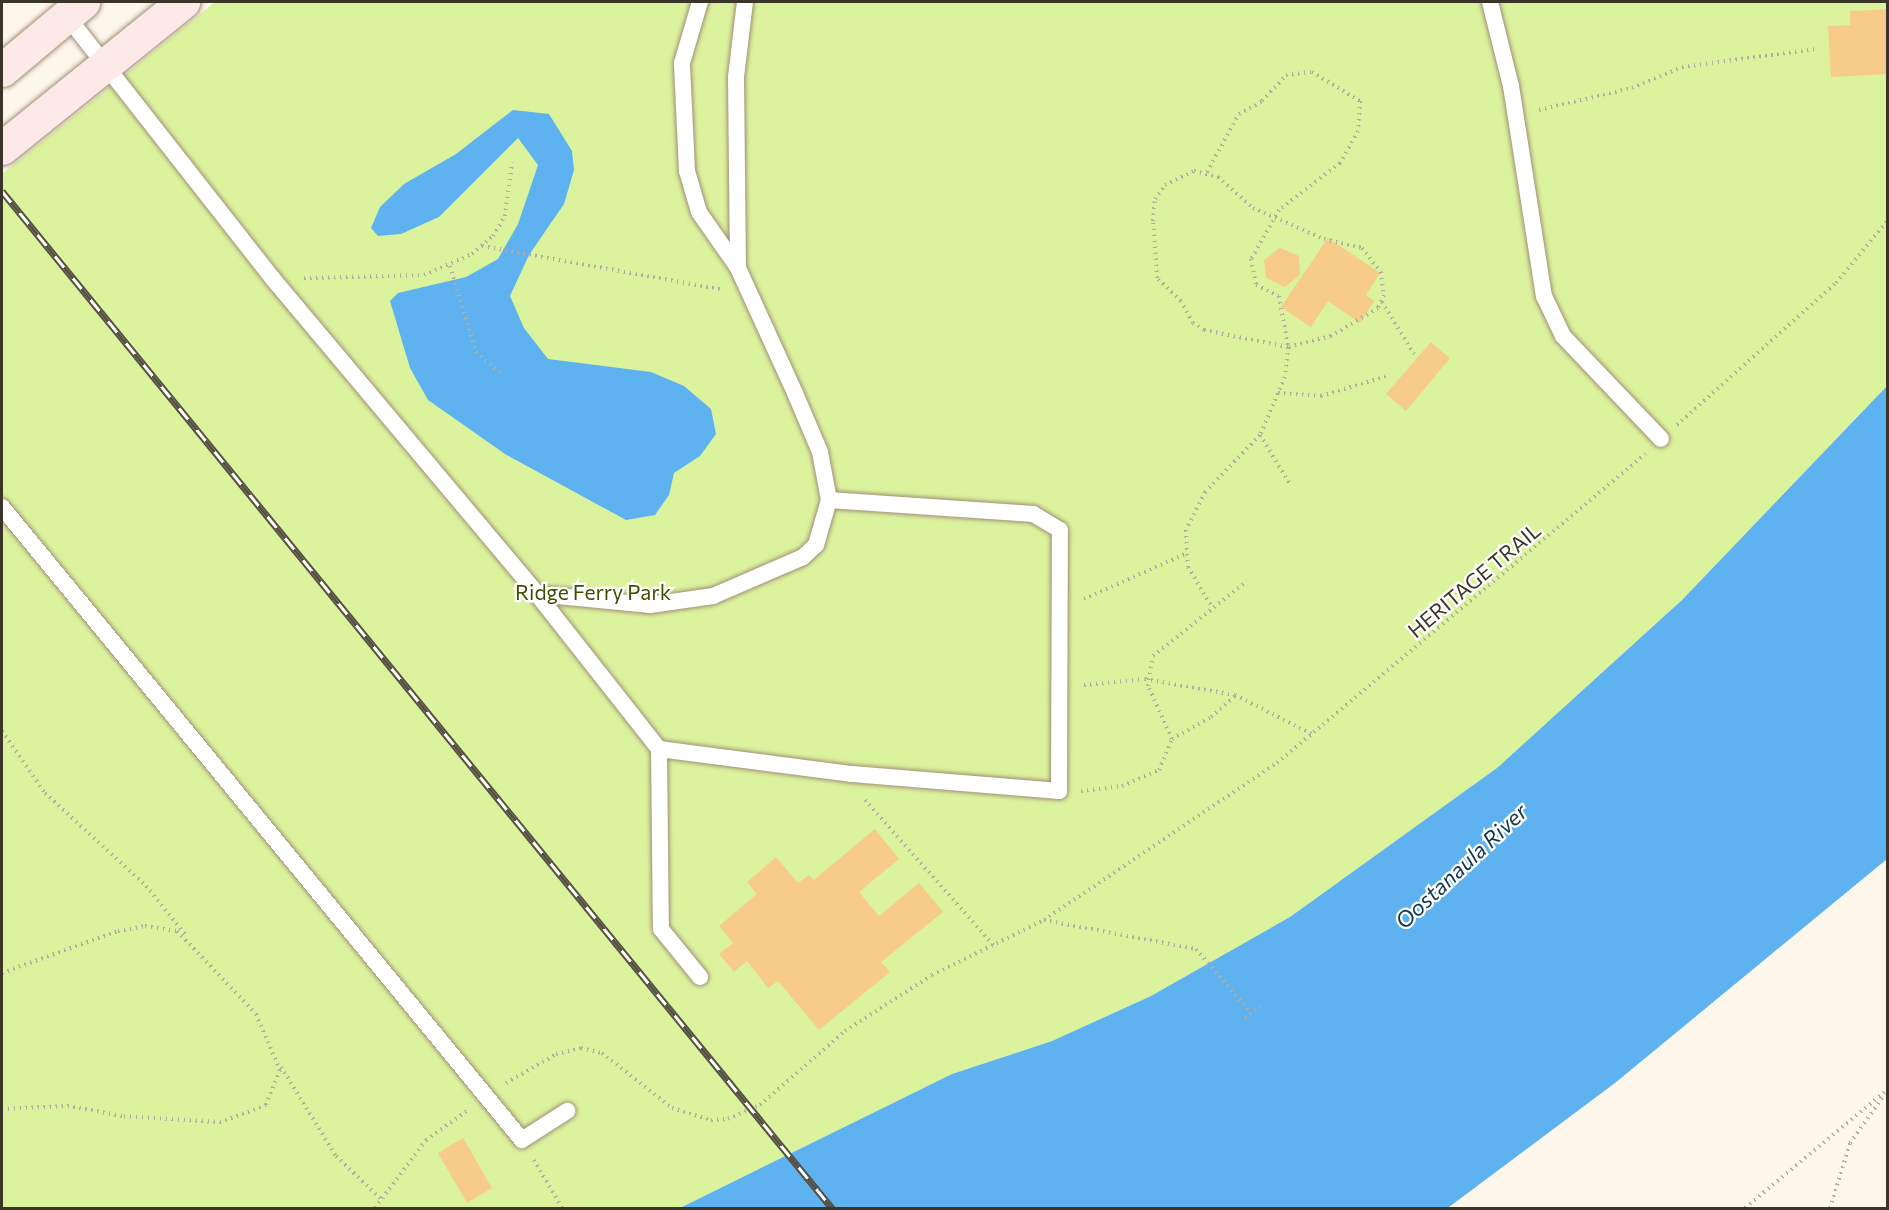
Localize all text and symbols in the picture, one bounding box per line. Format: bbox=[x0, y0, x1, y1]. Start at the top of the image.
street label: HERITAGE TRAIL bbox=[1403, 517, 1545, 643]
park label: Ridge Ferry Park bbox=[515, 579, 671, 605]
water label: Oostanaula River bbox=[1389, 798, 1533, 934]

